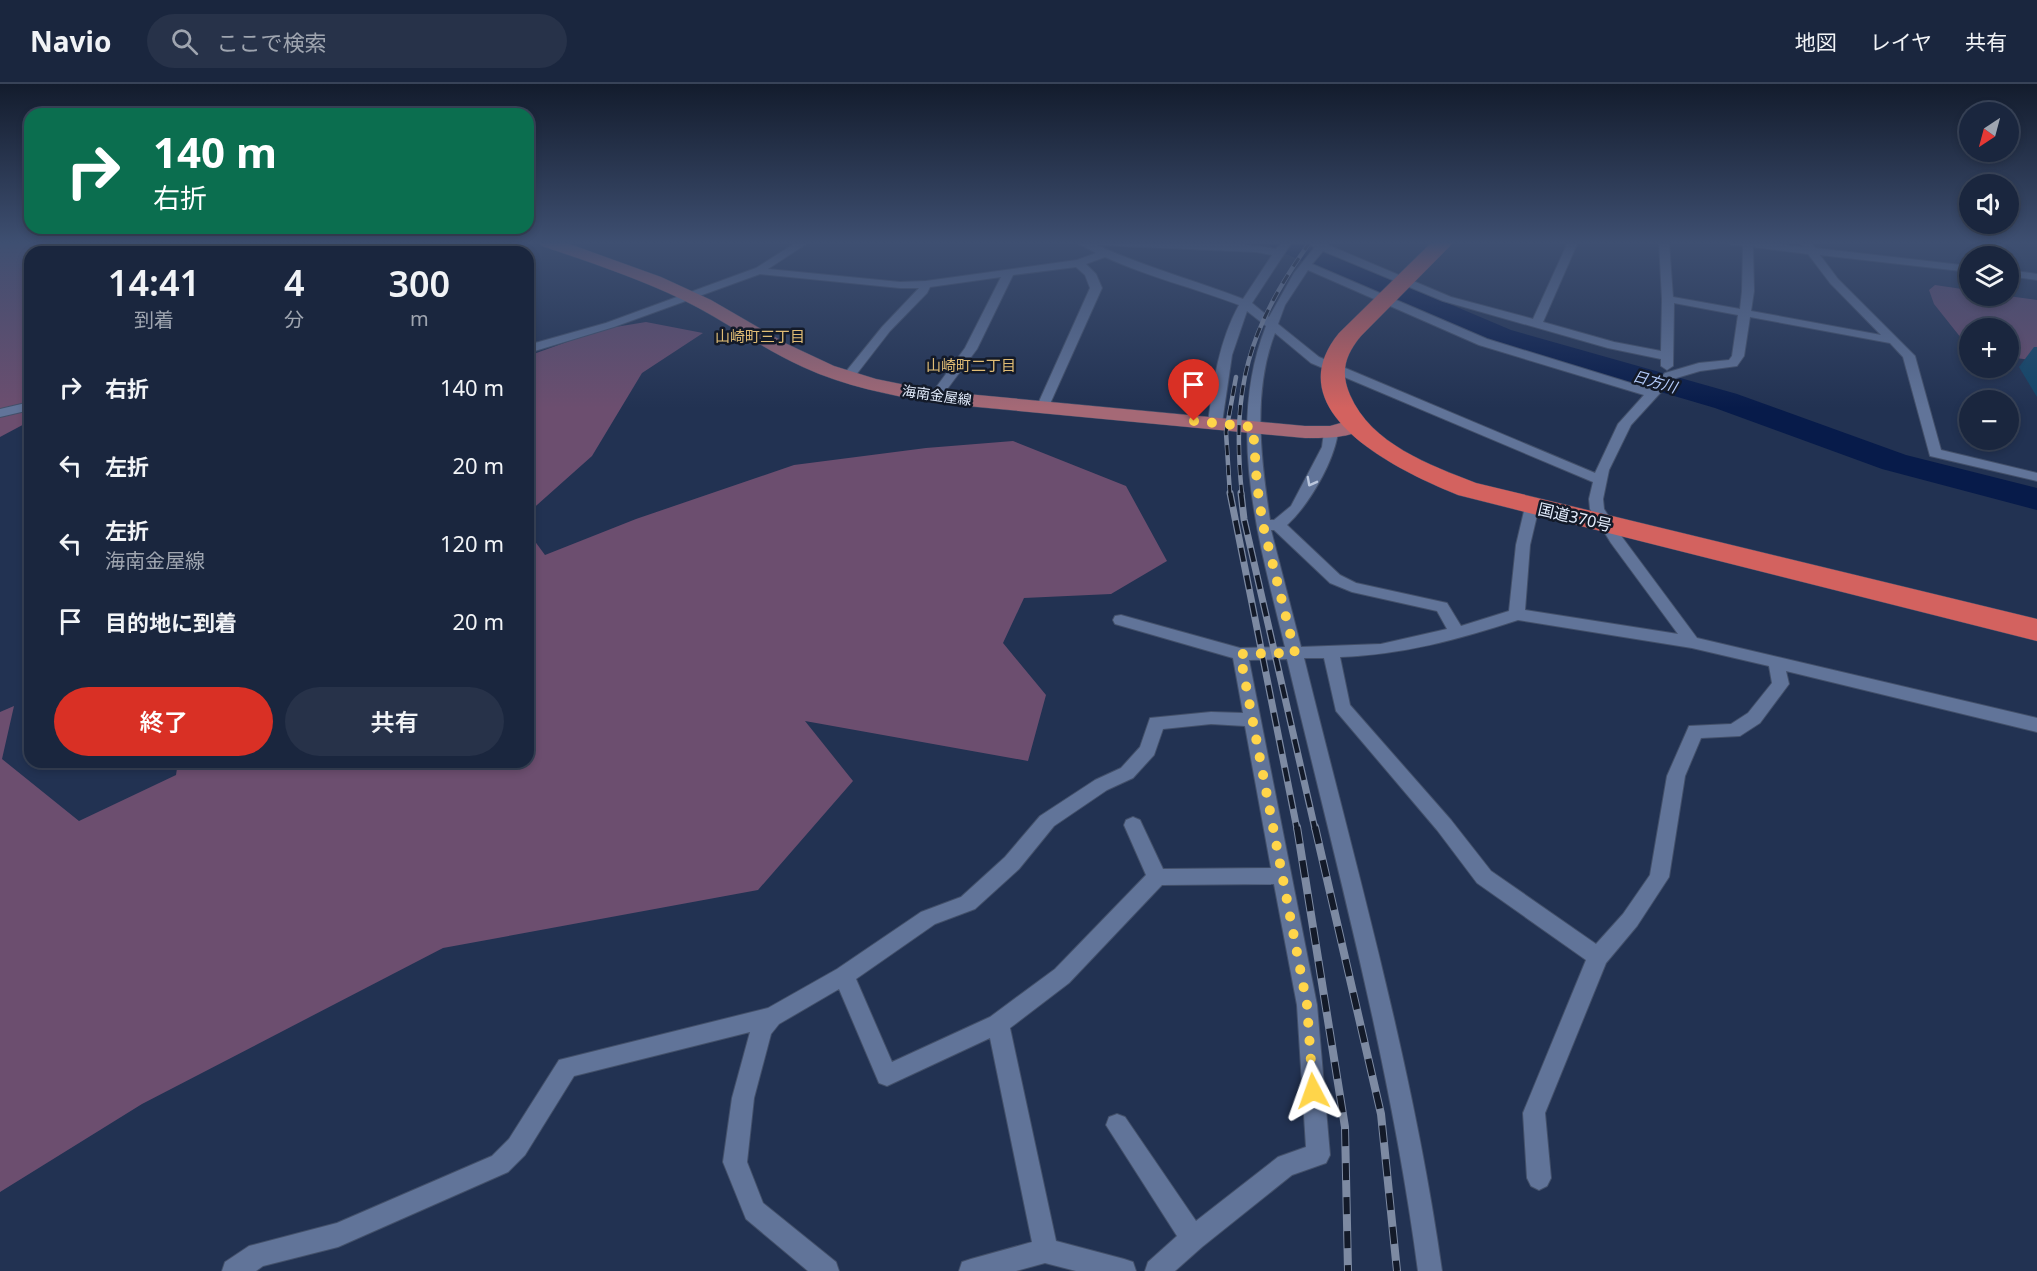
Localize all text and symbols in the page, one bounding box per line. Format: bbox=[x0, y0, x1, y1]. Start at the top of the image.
search box bbox=[147, 14, 567, 68]
text: Navio bbox=[30, 22, 111, 60]
icon: search bbox=[168, 25, 201, 58]
text: ここで検索 bbox=[216, 27, 326, 57]
text: 地図 bbox=[1795, 28, 1837, 56]
text: レイヤ bbox=[1870, 28, 1932, 56]
text: 共有 bbox=[1965, 28, 2007, 56]
north arrow bbox=[1959, 102, 2019, 162]
map controls bbox=[1959, 102, 2019, 450]
text: 140 m bbox=[153, 123, 277, 180]
icon: right bbox=[54, 132, 132, 210]
button: sound bbox=[1959, 174, 2019, 234]
text: 右折 bbox=[153, 179, 207, 216]
button: layers bbox=[1959, 246, 2019, 306]
text: 14:41 bbox=[108, 258, 200, 307]
text: 4 bbox=[284, 258, 305, 307]
text: 300 bbox=[388, 259, 450, 308]
text: m bbox=[410, 305, 429, 332]
text: 到着 bbox=[134, 306, 174, 333]
text: 分 bbox=[284, 306, 304, 333]
button: + bbox=[1959, 318, 2019, 378]
district label: 山崎町三丁目 bbox=[715, 326, 805, 346]
district label: 山崎町二丁目 bbox=[926, 355, 1016, 375]
pin bbox=[1168, 359, 1219, 421]
water label: 日方川 bbox=[1631, 365, 1681, 397]
icon: arrive bbox=[1177, 368, 1210, 401]
icon: right bbox=[54, 371, 87, 404]
text: 140 m bbox=[440, 372, 504, 402]
text: 右折 bbox=[105, 373, 149, 403]
street label: 海南金屋線 bbox=[901, 381, 973, 409]
button: − bbox=[1959, 390, 2019, 450]
icon: left bbox=[54, 449, 87, 482]
text: 20 m bbox=[453, 450, 504, 480]
text: 左折 bbox=[105, 451, 149, 481]
one-way arrow bbox=[1306, 476, 1318, 487]
street label: 国道370号 bbox=[1536, 498, 1614, 536]
text: 左折 bbox=[105, 515, 149, 545]
icon: left bbox=[54, 527, 87, 560]
text: 120 m bbox=[440, 528, 504, 558]
text: 海南金屋線 bbox=[105, 547, 205, 574]
icon: arrive bbox=[54, 605, 87, 638]
text: 20 m bbox=[453, 606, 504, 636]
text: 目的地に到着 bbox=[105, 607, 237, 637]
button: 終了 bbox=[54, 687, 273, 756]
button: 共有 bbox=[285, 687, 504, 756]
position arrow bbox=[1281, 1059, 1345, 1123]

